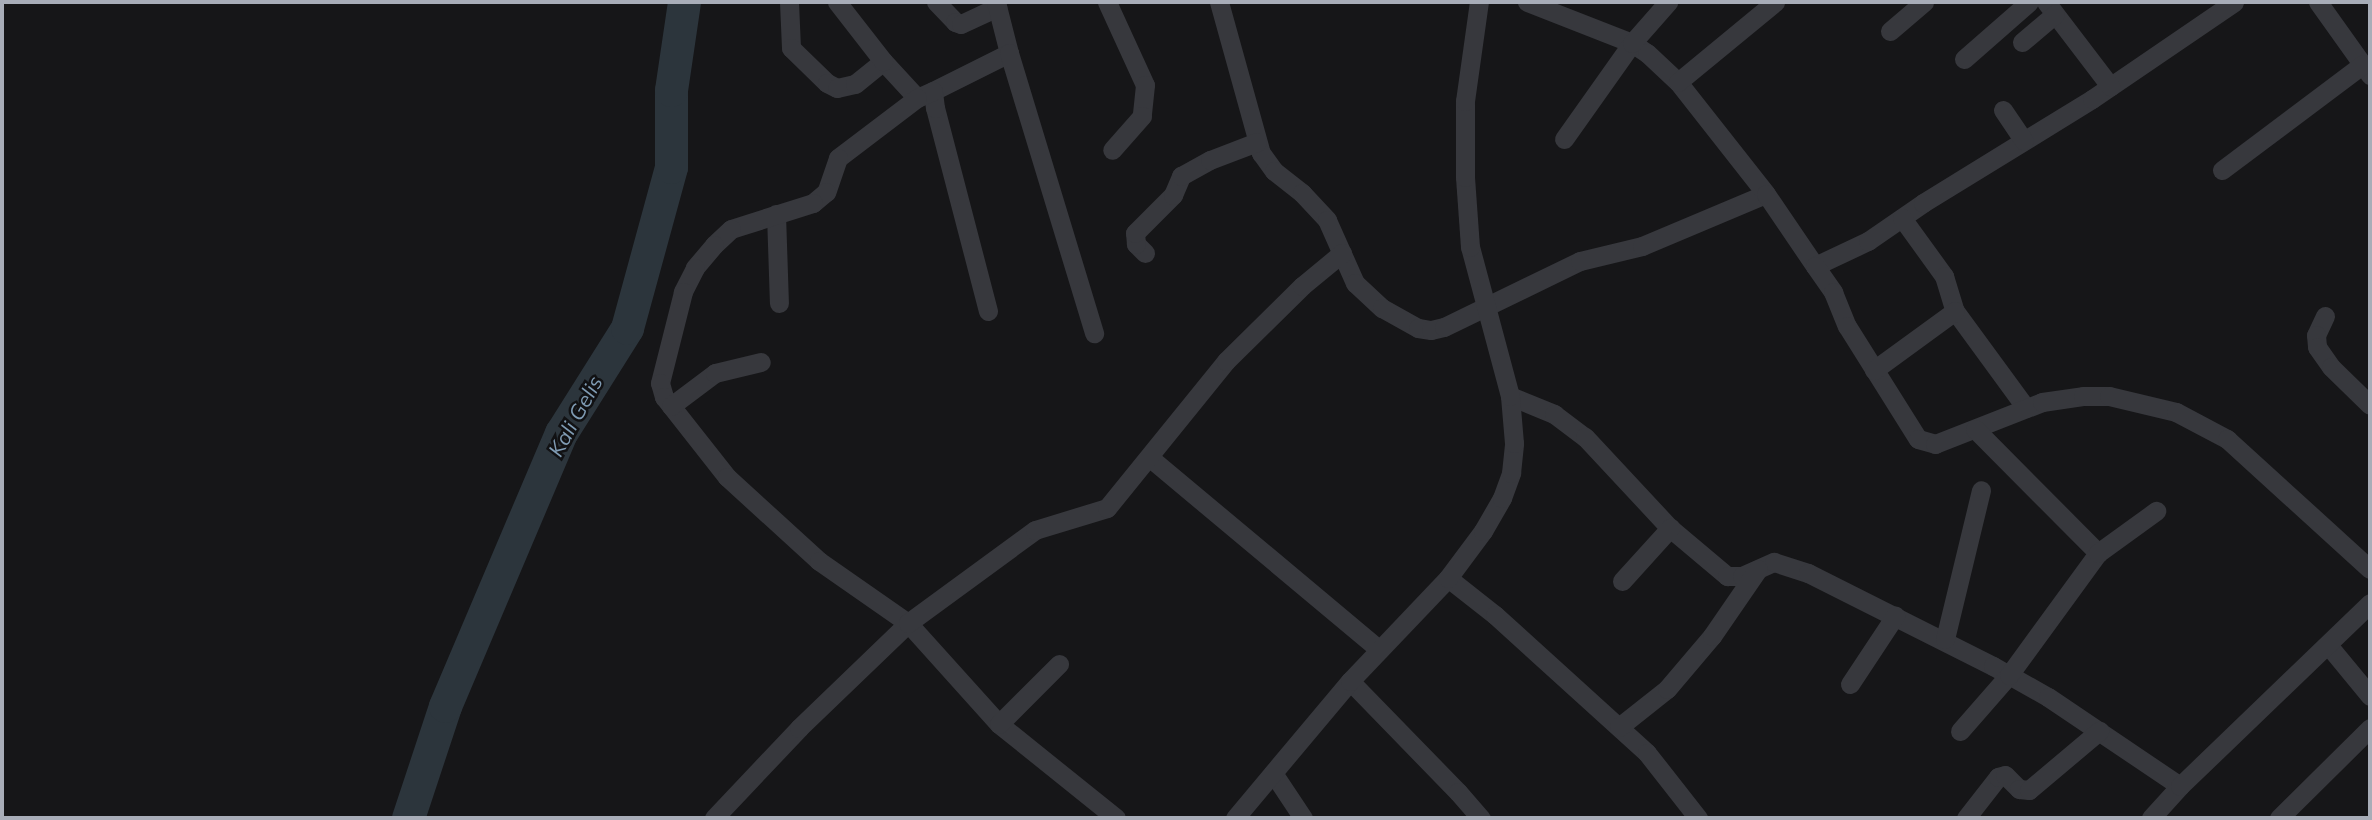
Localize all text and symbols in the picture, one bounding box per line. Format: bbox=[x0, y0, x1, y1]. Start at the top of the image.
water label: Kali Gelis bbox=[543, 371, 607, 461]

